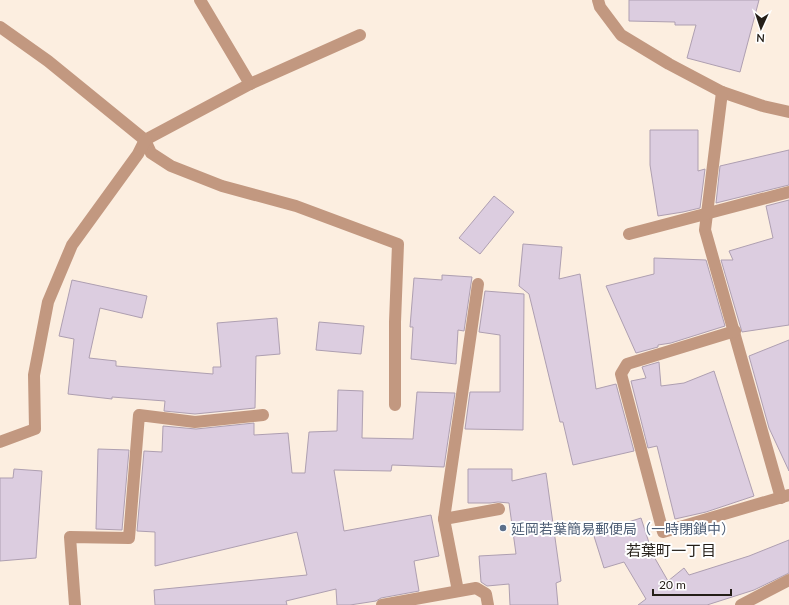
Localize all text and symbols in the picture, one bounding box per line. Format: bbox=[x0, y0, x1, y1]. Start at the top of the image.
north arrow bbox=[741, 8, 781, 48]
text: N bbox=[756, 32, 765, 45]
place label: 延岡若葉簡易郵便局（一時閉鎖中） bbox=[511, 520, 735, 537]
marker: 延岡若葉簡易郵便局（一時閉鎖中） bbox=[498, 523, 508, 533]
district label: 若葉町一丁目 bbox=[626, 541, 716, 559]
scale bar bbox=[653, 571, 731, 597]
text: 20 m bbox=[659, 577, 686, 592]

